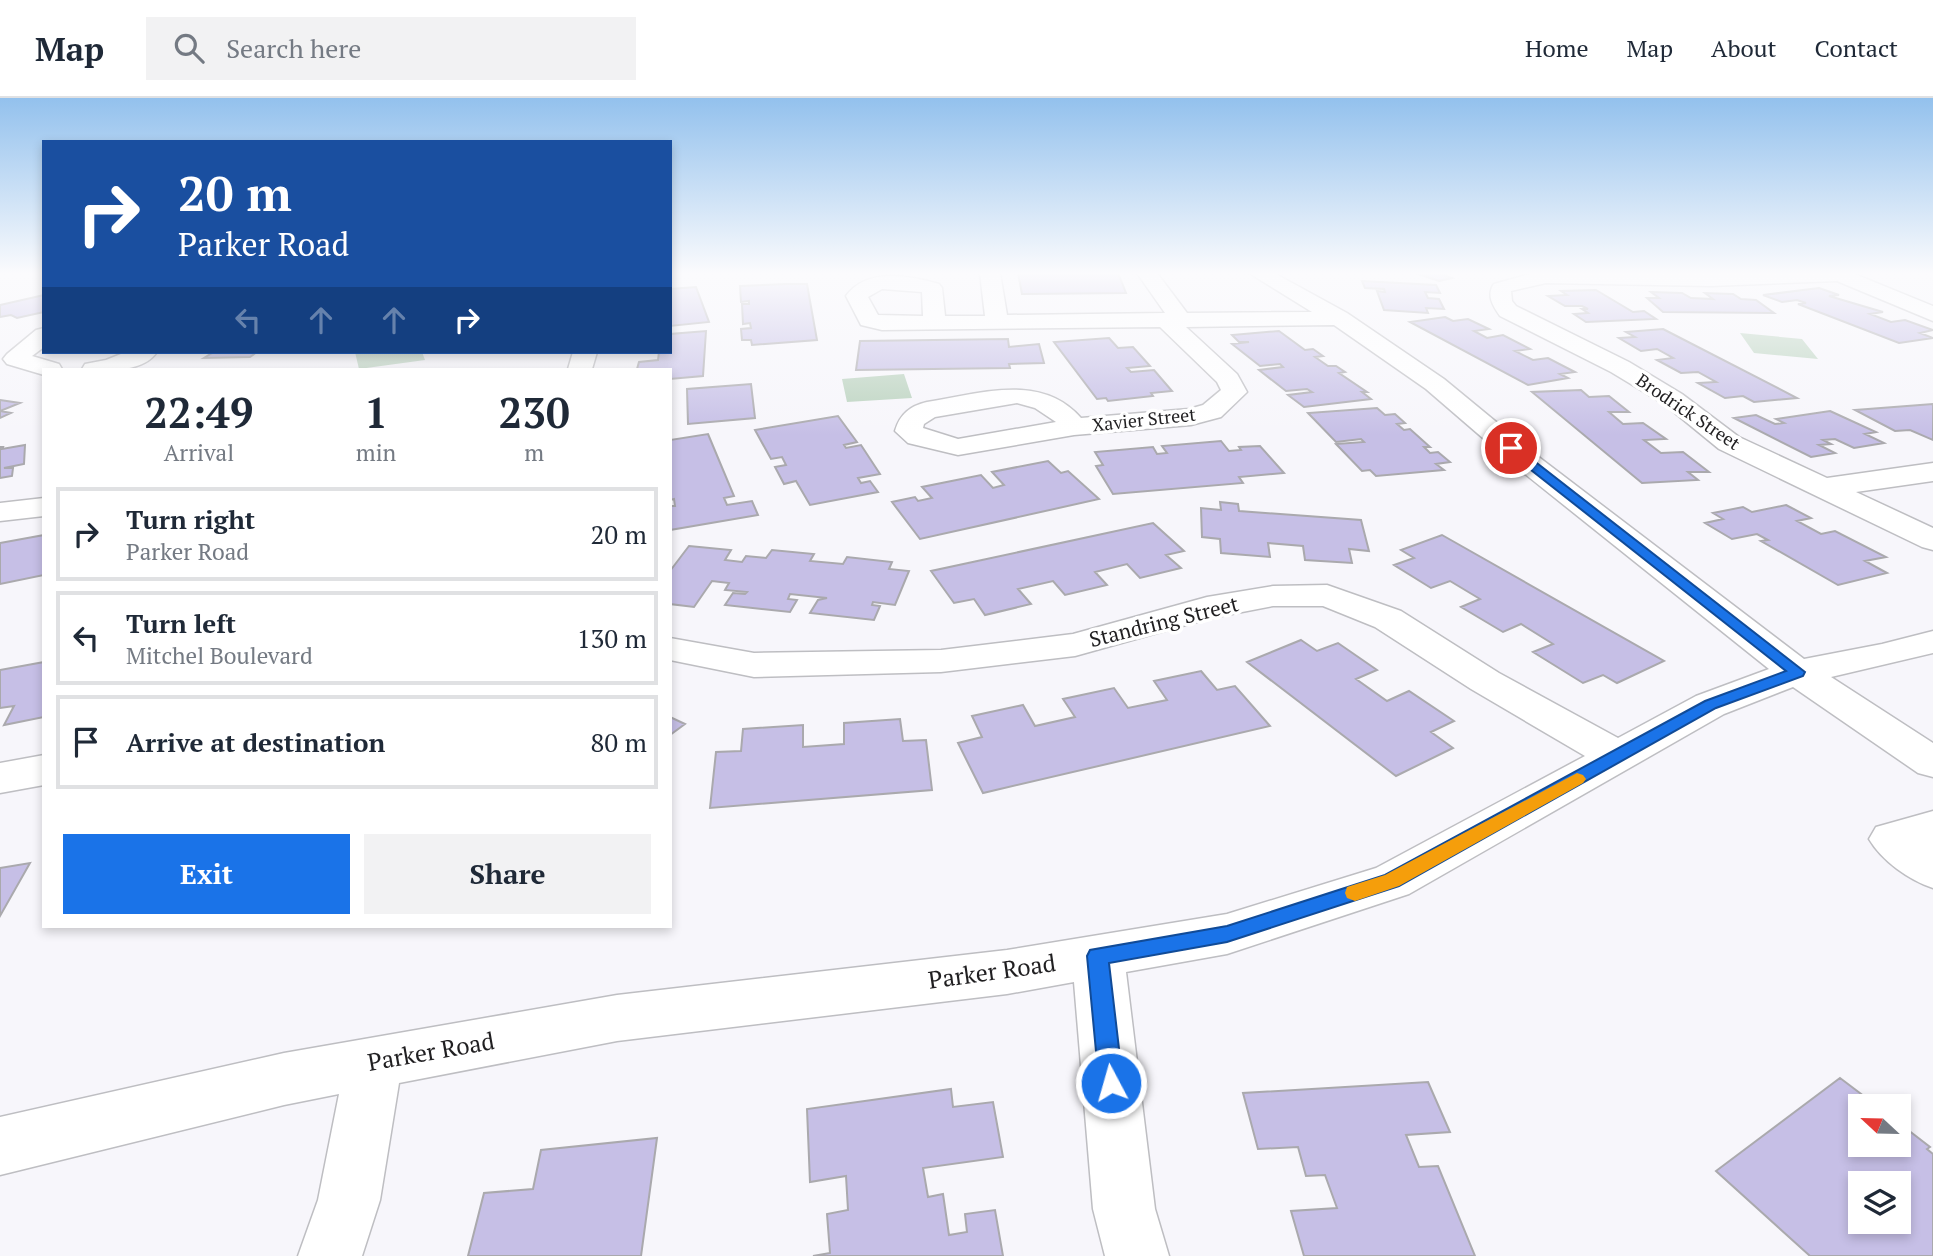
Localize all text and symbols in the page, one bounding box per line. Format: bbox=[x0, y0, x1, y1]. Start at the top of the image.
search box bbox=[146, 17, 636, 80]
text: Map bbox=[35, 27, 104, 70]
icon: search bbox=[170, 29, 208, 67]
text: Search here bbox=[226, 31, 361, 65]
text: Home bbox=[1525, 32, 1589, 64]
text: Map bbox=[1627, 32, 1673, 64]
text: About bbox=[1711, 32, 1777, 64]
text: Contact bbox=[1815, 32, 1898, 64]
text: 20 m bbox=[178, 160, 292, 225]
icon: right bbox=[63, 168, 154, 259]
text: Parker Road bbox=[178, 223, 349, 265]
icon: left bbox=[229, 301, 267, 339]
icon: ahead bbox=[302, 301, 340, 339]
icon: ahead bbox=[375, 301, 413, 339]
icon: right bbox=[448, 301, 486, 339]
street label: Brodrick Street bbox=[1632, 368, 1745, 455]
text: 22:49 bbox=[144, 384, 254, 440]
text: 1 bbox=[364, 384, 388, 440]
text: 230 bbox=[499, 384, 570, 440]
street label: Xavier Street bbox=[1091, 402, 1197, 436]
pin bbox=[1481, 418, 1541, 478]
icon: arrive bbox=[1492, 429, 1530, 467]
text: Arrival bbox=[164, 437, 234, 468]
text: min bbox=[356, 437, 396, 468]
text: m bbox=[524, 437, 544, 468]
text: Turn right bbox=[126, 502, 255, 536]
icon: right bbox=[67, 515, 105, 553]
text: 20 m bbox=[591, 517, 647, 551]
text: Parker Road bbox=[126, 536, 249, 567]
street label: Standring Street bbox=[1086, 589, 1241, 653]
text: Turn left bbox=[126, 606, 236, 640]
icon: left bbox=[67, 619, 105, 657]
text: 130 m bbox=[577, 621, 647, 655]
text: Mitchel Boulevard bbox=[126, 640, 313, 671]
icon: arrive bbox=[67, 723, 105, 761]
text: Arrive at destination bbox=[126, 725, 385, 759]
text: 80 m bbox=[591, 725, 647, 759]
button: Exit bbox=[63, 834, 350, 914]
button: Share bbox=[364, 834, 651, 914]
street label: Parker Road bbox=[926, 946, 1058, 996]
street label: Parker Road bbox=[365, 1024, 497, 1078]
position arrow bbox=[1074, 1046, 1148, 1120]
north arrow bbox=[1848, 1094, 1911, 1157]
map controls bbox=[1848, 1094, 1911, 1234]
button: layers bbox=[1848, 1171, 1911, 1234]

